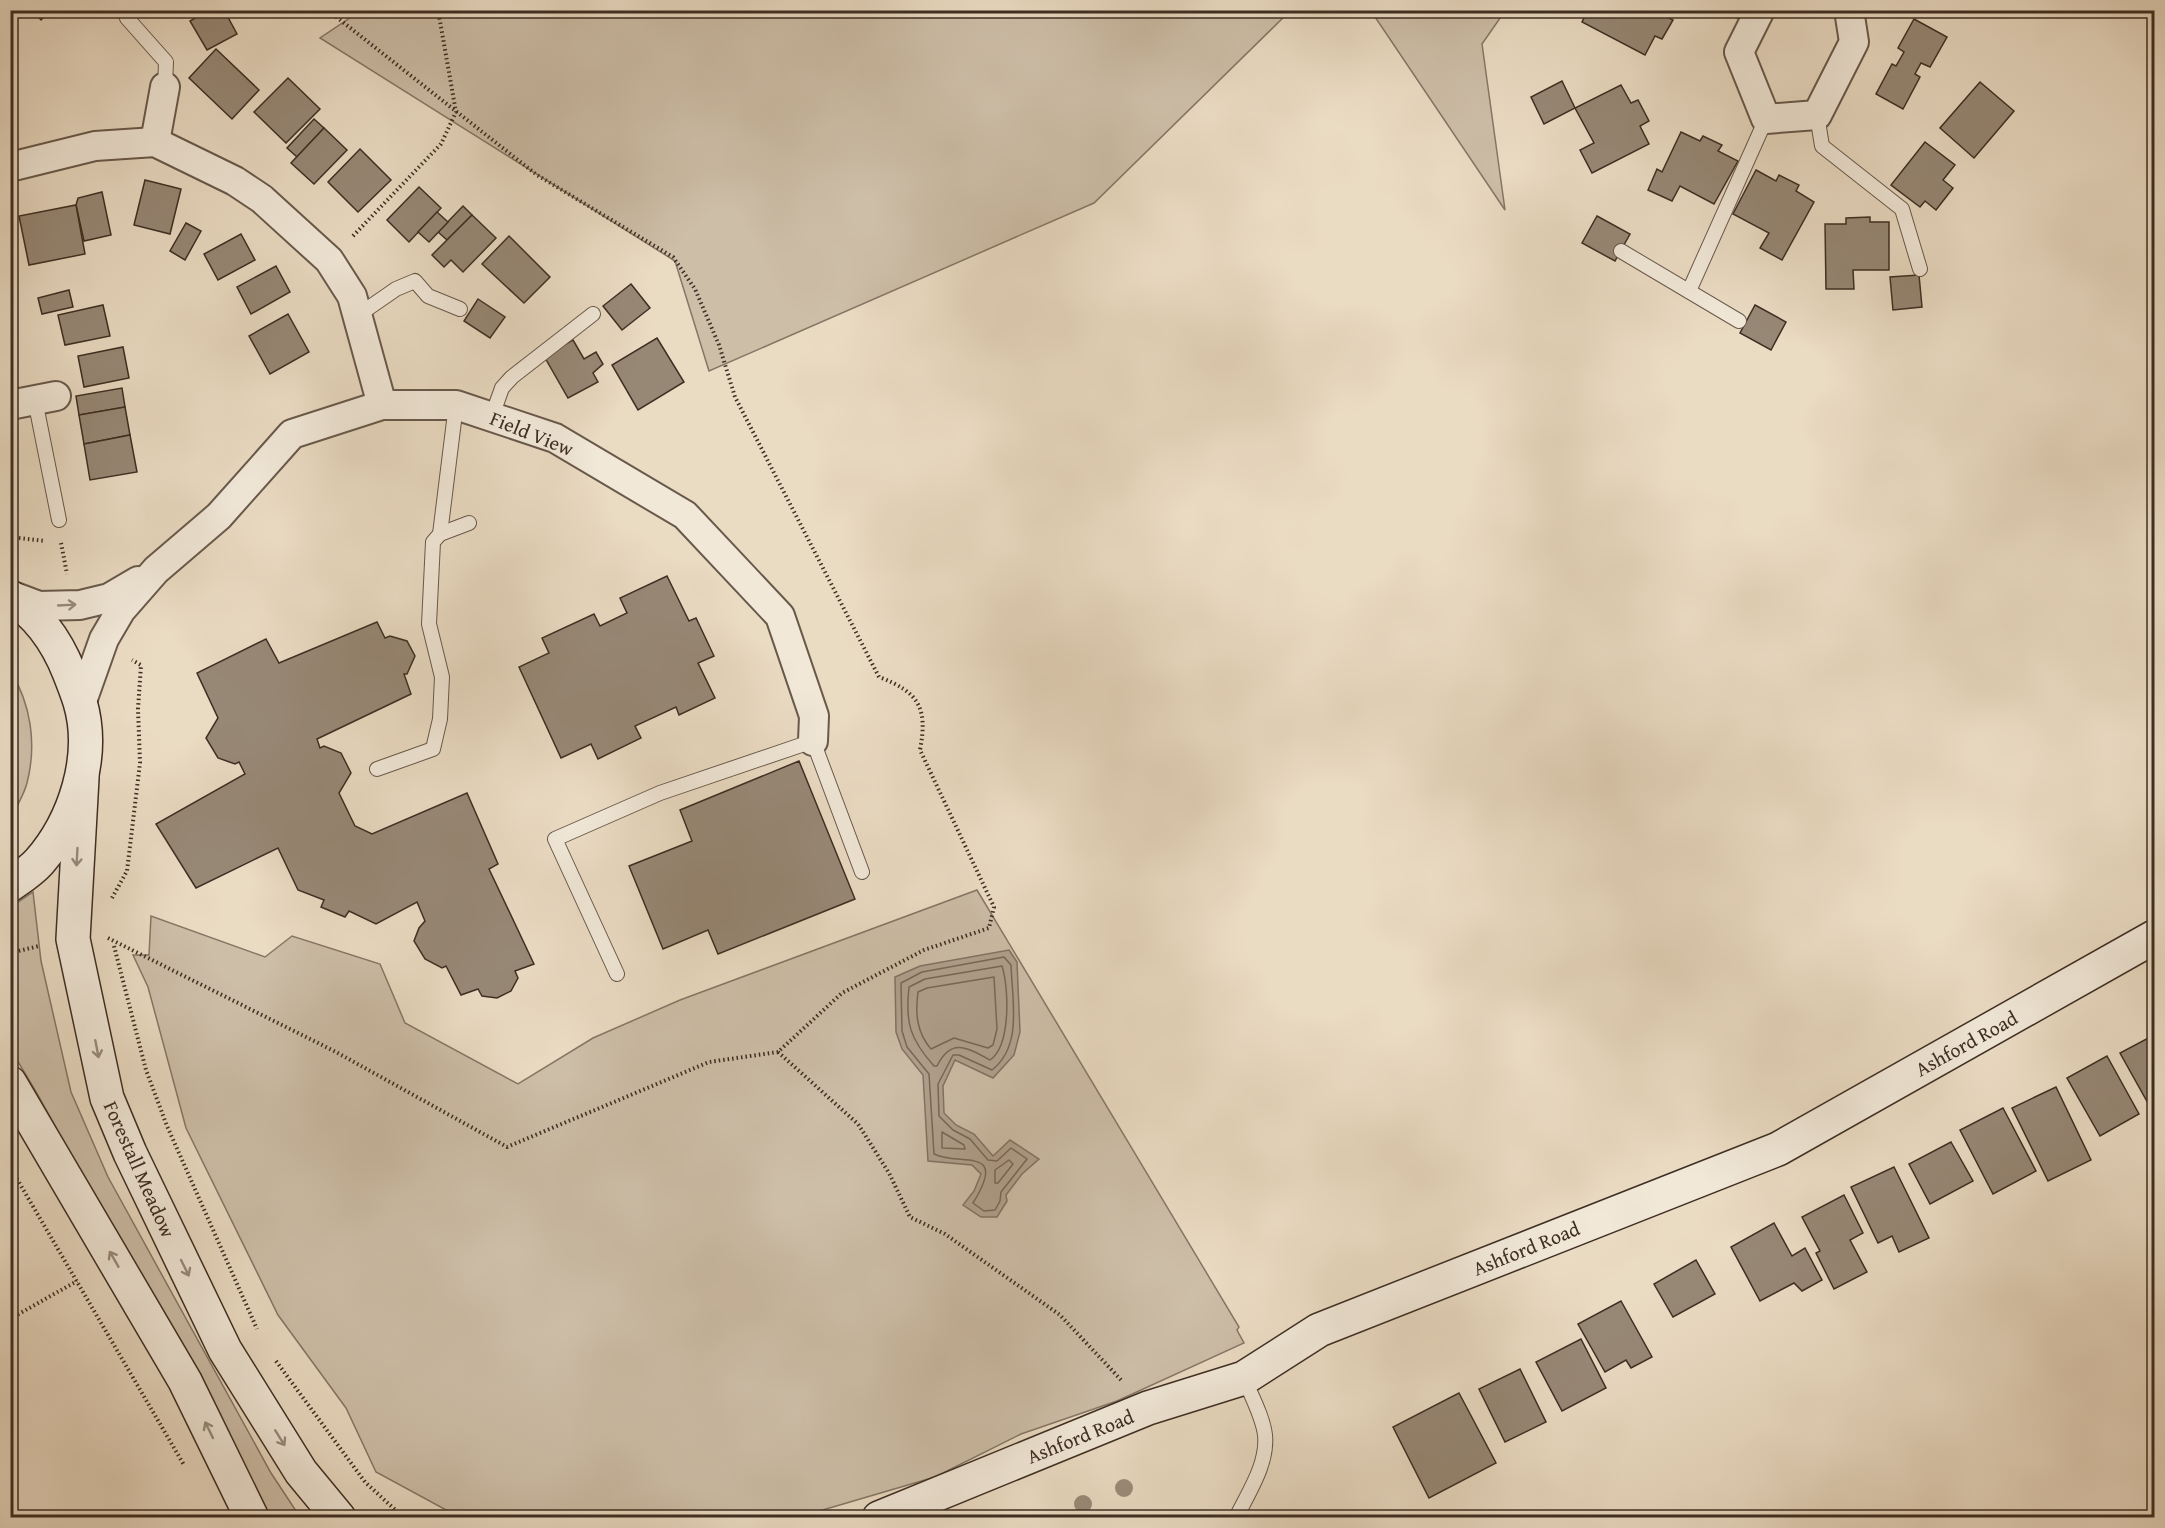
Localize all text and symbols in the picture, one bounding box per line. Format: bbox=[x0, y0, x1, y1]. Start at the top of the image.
street label: Field View bbox=[486, 403, 579, 463]
one-way arrow bbox=[56, 600, 76, 611]
one-way arrow bbox=[72, 846, 83, 866]
street label: Ashford Road bbox=[1910, 1003, 2023, 1083]
one-way arrow bbox=[92, 1039, 103, 1058]
street label: Forestall Meadow bbox=[97, 1096, 183, 1243]
street label: Ashford Road bbox=[1468, 1213, 1584, 1283]
one-way arrow bbox=[107, 1251, 119, 1268]
one-way arrow bbox=[180, 1259, 192, 1277]
street label: Ashford Road bbox=[1022, 1401, 1138, 1471]
one-way arrow bbox=[202, 1421, 214, 1439]
one-way arrow bbox=[275, 1429, 287, 1446]

